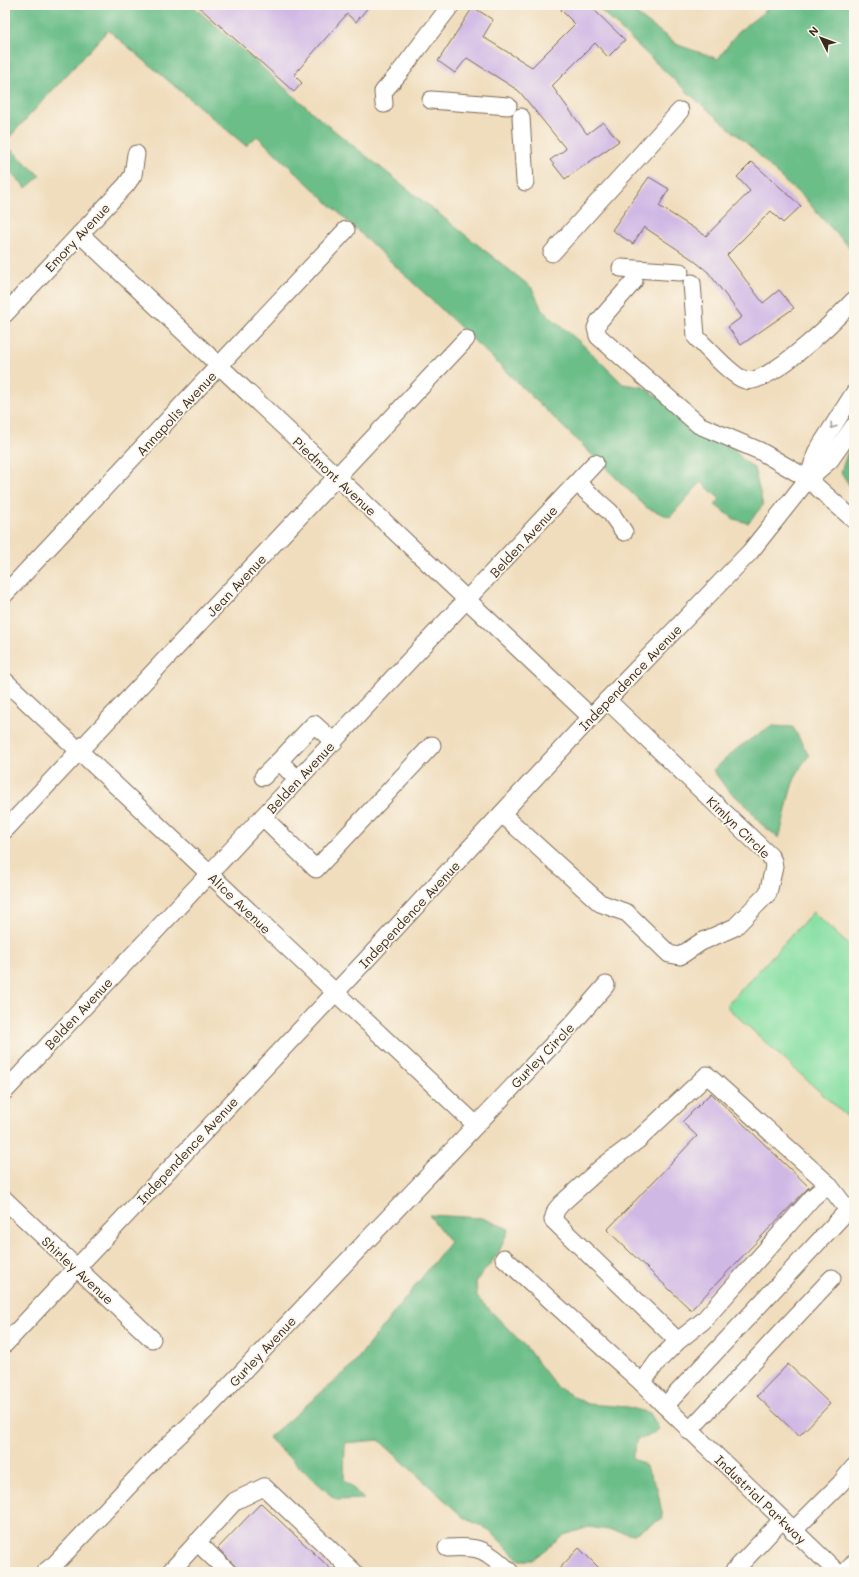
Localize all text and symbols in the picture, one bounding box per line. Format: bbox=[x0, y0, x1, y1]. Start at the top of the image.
north arrow bbox=[801, 18, 841, 58]
text: N bbox=[805, 23, 822, 39]
street label: Emory Avenue bbox=[41, 199, 113, 275]
street label: Annapolis Avenue bbox=[132, 367, 220, 459]
one-way arrow bbox=[830, 422, 837, 429]
street label: Piedmont Avenue bbox=[290, 433, 380, 519]
street label: Belden Avenue bbox=[485, 502, 561, 580]
street label: Jean Avenue bbox=[203, 550, 269, 620]
street label: Independence Avenue bbox=[575, 620, 685, 734]
street label: Belden Avenue bbox=[262, 738, 338, 816]
street label: Kimlyn Circle bbox=[703, 792, 775, 862]
street label: Independence Avenue bbox=[355, 857, 463, 971]
street label: Alice Avenue bbox=[205, 869, 275, 937]
street label: Belden Avenue bbox=[40, 974, 116, 1052]
street label: Gurley Circle bbox=[507, 1019, 577, 1091]
street label: Independence Avenue bbox=[133, 1093, 241, 1207]
street label: Shirley Avenue bbox=[38, 1232, 118, 1308]
street label: Gurley Avenue bbox=[225, 1312, 299, 1390]
street label: Industrial Parkway bbox=[712, 1451, 810, 1547]

